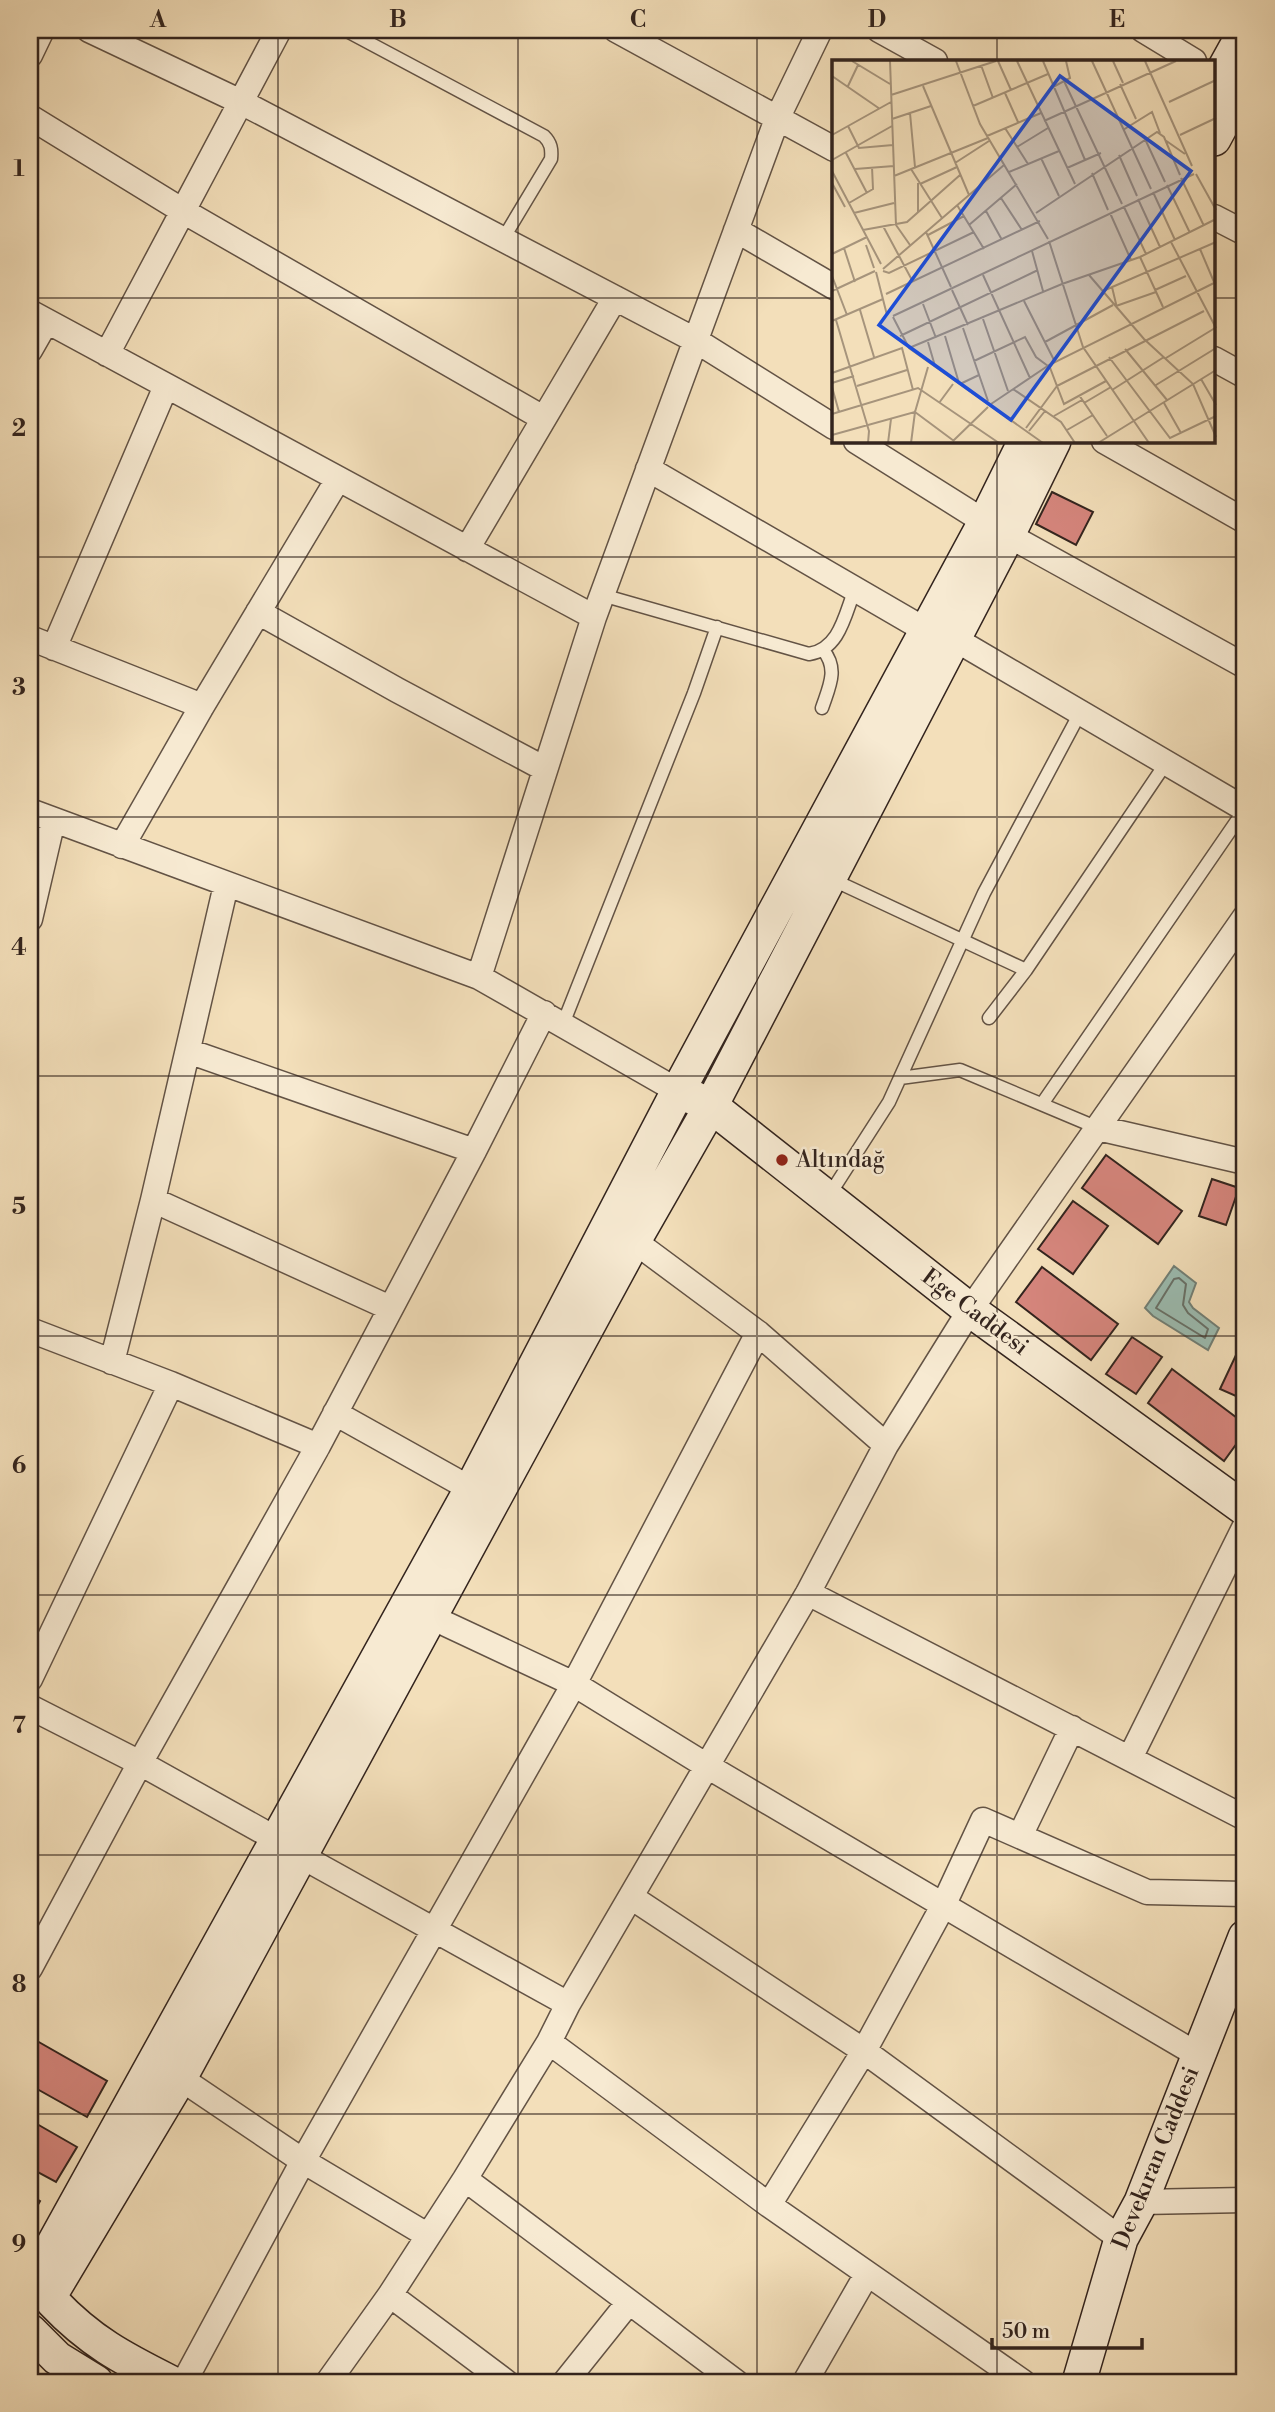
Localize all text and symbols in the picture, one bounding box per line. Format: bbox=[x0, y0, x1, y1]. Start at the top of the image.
text: A bbox=[149, 6, 167, 34]
text: B bbox=[389, 6, 407, 34]
text: C bbox=[630, 6, 646, 34]
text: D bbox=[868, 6, 886, 34]
text: E bbox=[1109, 6, 1125, 34]
inset map bbox=[832, 60, 1216, 443]
text: 1 bbox=[13, 155, 25, 183]
text: 2 bbox=[12, 415, 26, 443]
text: 3 bbox=[12, 674, 26, 702]
text: 4 bbox=[11, 934, 27, 962]
place label: Altındağ bbox=[795, 1146, 885, 1174]
marker: Altındağ bbox=[774, 1152, 790, 1168]
text: 5 bbox=[12, 1193, 26, 1221]
street label: Ege Caddesi bbox=[916, 1263, 1034, 1361]
text: 6 bbox=[12, 1452, 26, 1480]
text: 7 bbox=[12, 1712, 26, 1740]
text: 8 bbox=[12, 1971, 26, 1999]
street label: Devekıran Caddesi bbox=[1107, 2063, 1205, 2253]
text: 9 bbox=[12, 2231, 26, 2259]
scale bar bbox=[992, 2307, 1142, 2351]
text: 50 m bbox=[1002, 2319, 1050, 2345]

